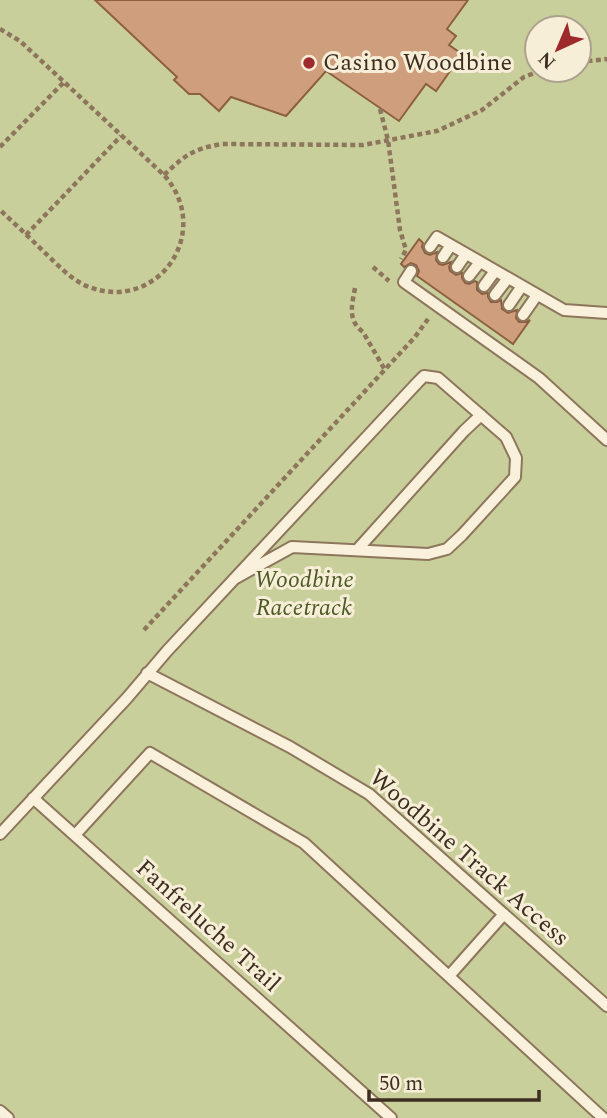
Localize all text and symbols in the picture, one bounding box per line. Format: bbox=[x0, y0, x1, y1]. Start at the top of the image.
north arrow bbox=[523, 14, 593, 84]
text: N bbox=[532, 44, 563, 76]
place label: Casino Woodbine bbox=[323, 45, 512, 81]
marker: Casino Woodbine bbox=[301, 55, 317, 71]
park label: Woodbine Racetrack bbox=[254, 562, 354, 626]
street label: Woodbine Track Access bbox=[361, 761, 577, 955]
street label: Fanfreluche Trail bbox=[127, 851, 289, 1001]
scale bar bbox=[369, 1058, 539, 1102]
text: 50 m bbox=[379, 1068, 423, 1100]

